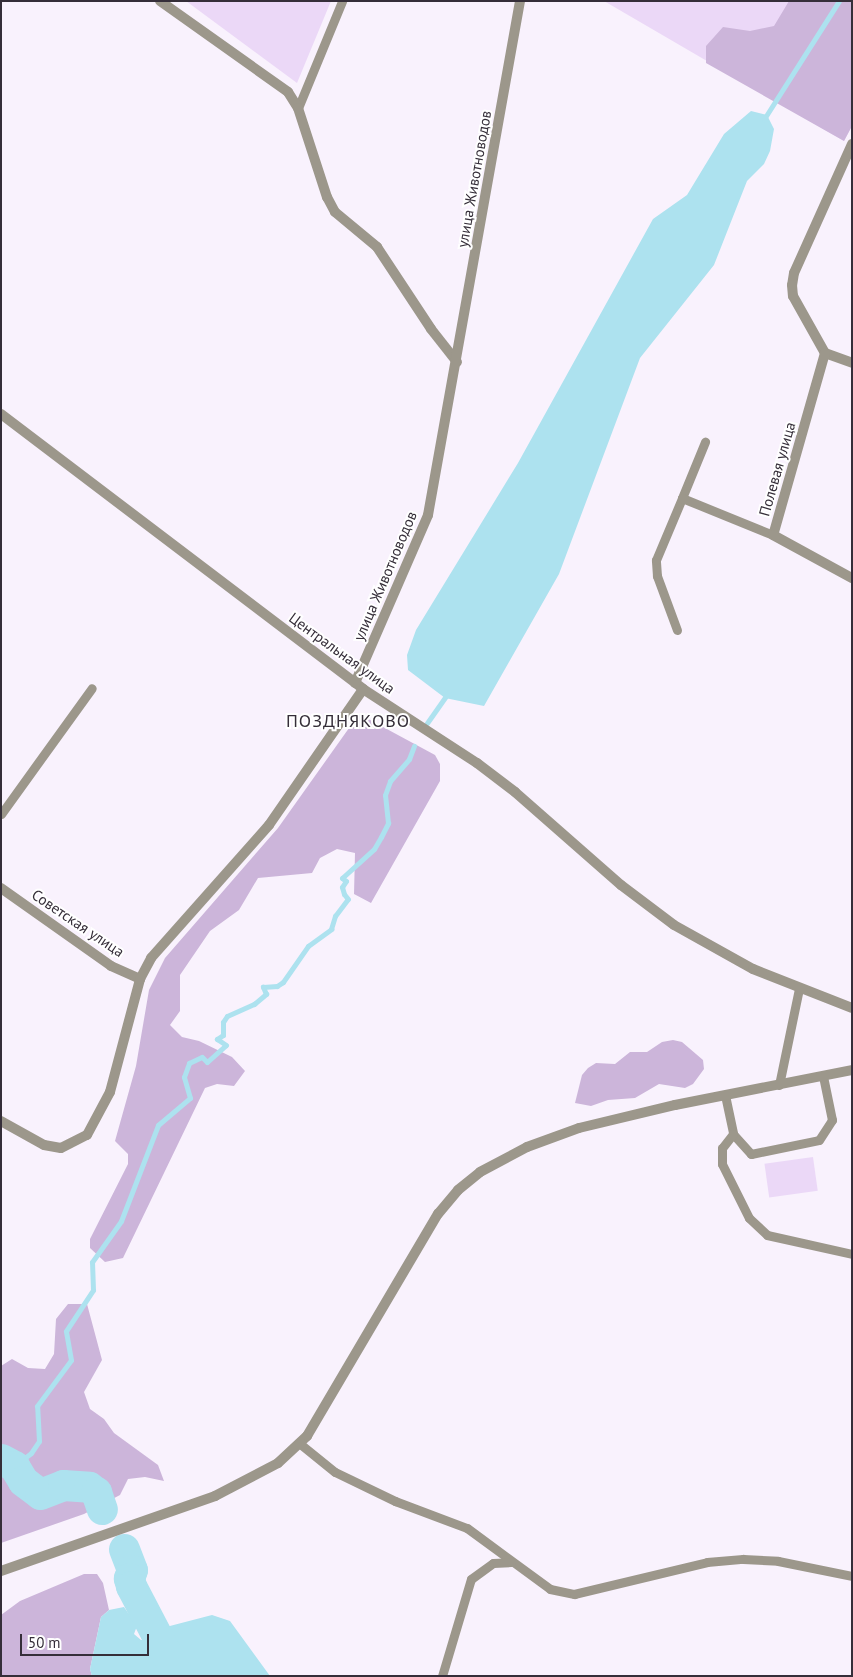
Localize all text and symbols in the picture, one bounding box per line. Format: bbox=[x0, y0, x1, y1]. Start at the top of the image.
street label: улица Животноводов bbox=[453, 109, 495, 249]
street label: Полевая улица bbox=[755, 420, 799, 518]
street label: улица Животноводов bbox=[350, 509, 420, 643]
street label: Центральная улица bbox=[286, 609, 398, 697]
district label: ПОЗДНЯКОВО bbox=[285, 710, 411, 732]
street label: Советская улица bbox=[28, 885, 128, 961]
scale bar bbox=[22, 1624, 151, 1656]
text: 50 m bbox=[28, 1633, 61, 1652]

